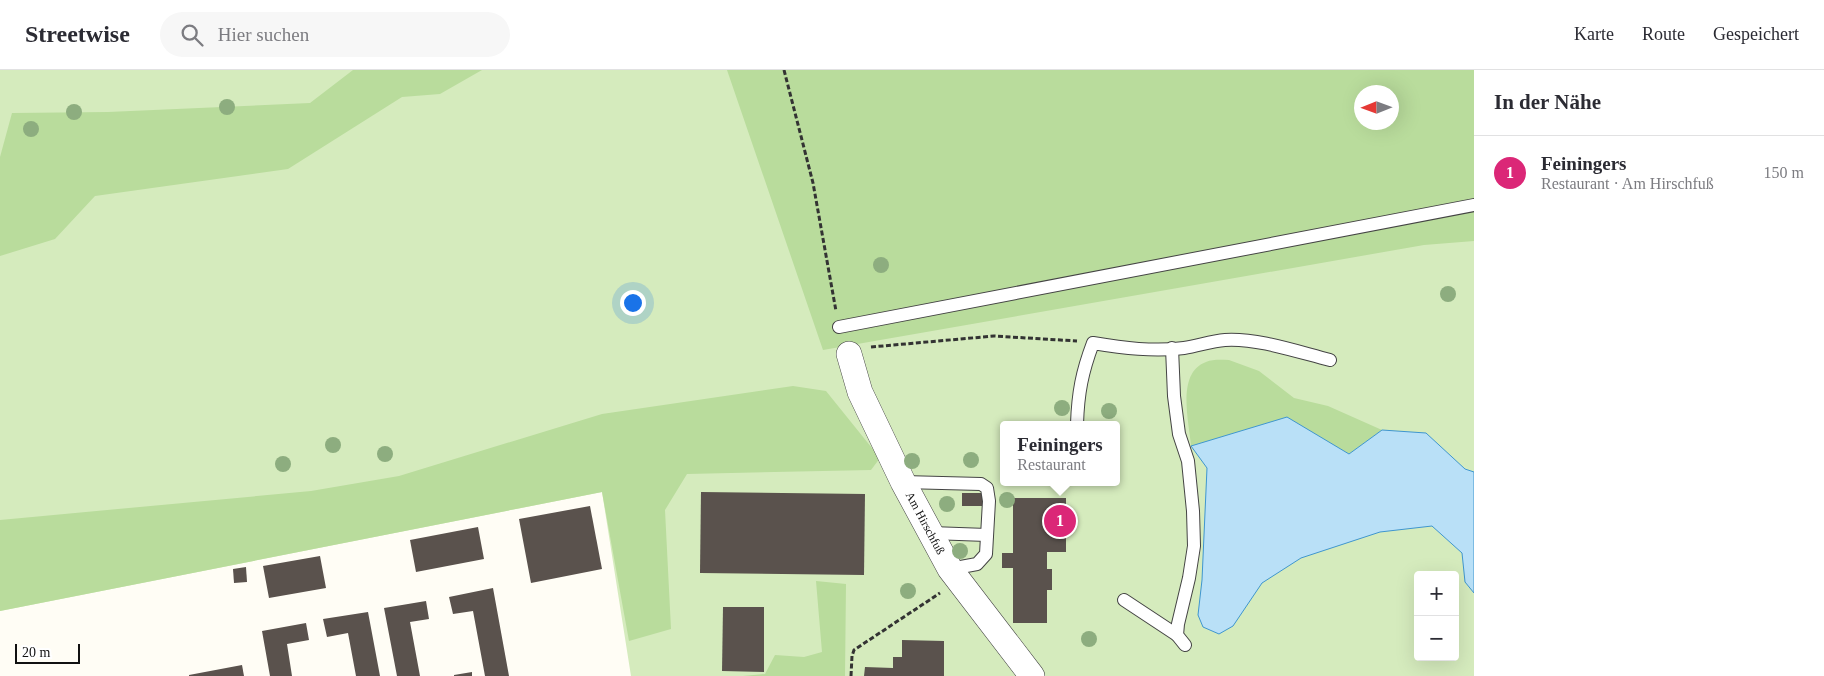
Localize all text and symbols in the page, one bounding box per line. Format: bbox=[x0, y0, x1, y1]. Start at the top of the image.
search box bbox=[160, 12, 510, 57]
text: Streetwise bbox=[25, 21, 130, 47]
icon: search bbox=[178, 21, 206, 49]
text: Hier suchen bbox=[218, 24, 309, 45]
text: Karte bbox=[1574, 24, 1614, 44]
text: Route bbox=[1642, 24, 1685, 44]
text: Gespeichert bbox=[1713, 24, 1799, 44]
north arrow bbox=[1354, 85, 1399, 130]
text: In der Nähe bbox=[1494, 90, 1601, 114]
text: Feiningers bbox=[1541, 153, 1627, 174]
text: 1 bbox=[1506, 164, 1514, 181]
text: 150 m bbox=[1764, 164, 1804, 181]
text: Restaurant · Am Hirschfuß bbox=[1541, 175, 1714, 192]
your location bbox=[620, 290, 646, 316]
popup bbox=[1000, 421, 1120, 486]
text: Feiningers bbox=[1017, 434, 1103, 455]
text: Restaurant bbox=[1017, 456, 1086, 473]
street label: Am Hirschfuß bbox=[903, 489, 948, 557]
pin: 1 bbox=[1044, 502, 1076, 540]
map controls bbox=[1414, 571, 1459, 661]
button: + bbox=[1414, 571, 1459, 616]
button: − bbox=[1414, 616, 1459, 661]
scale bar bbox=[15, 641, 80, 664]
text: 20 m bbox=[22, 645, 50, 660]

